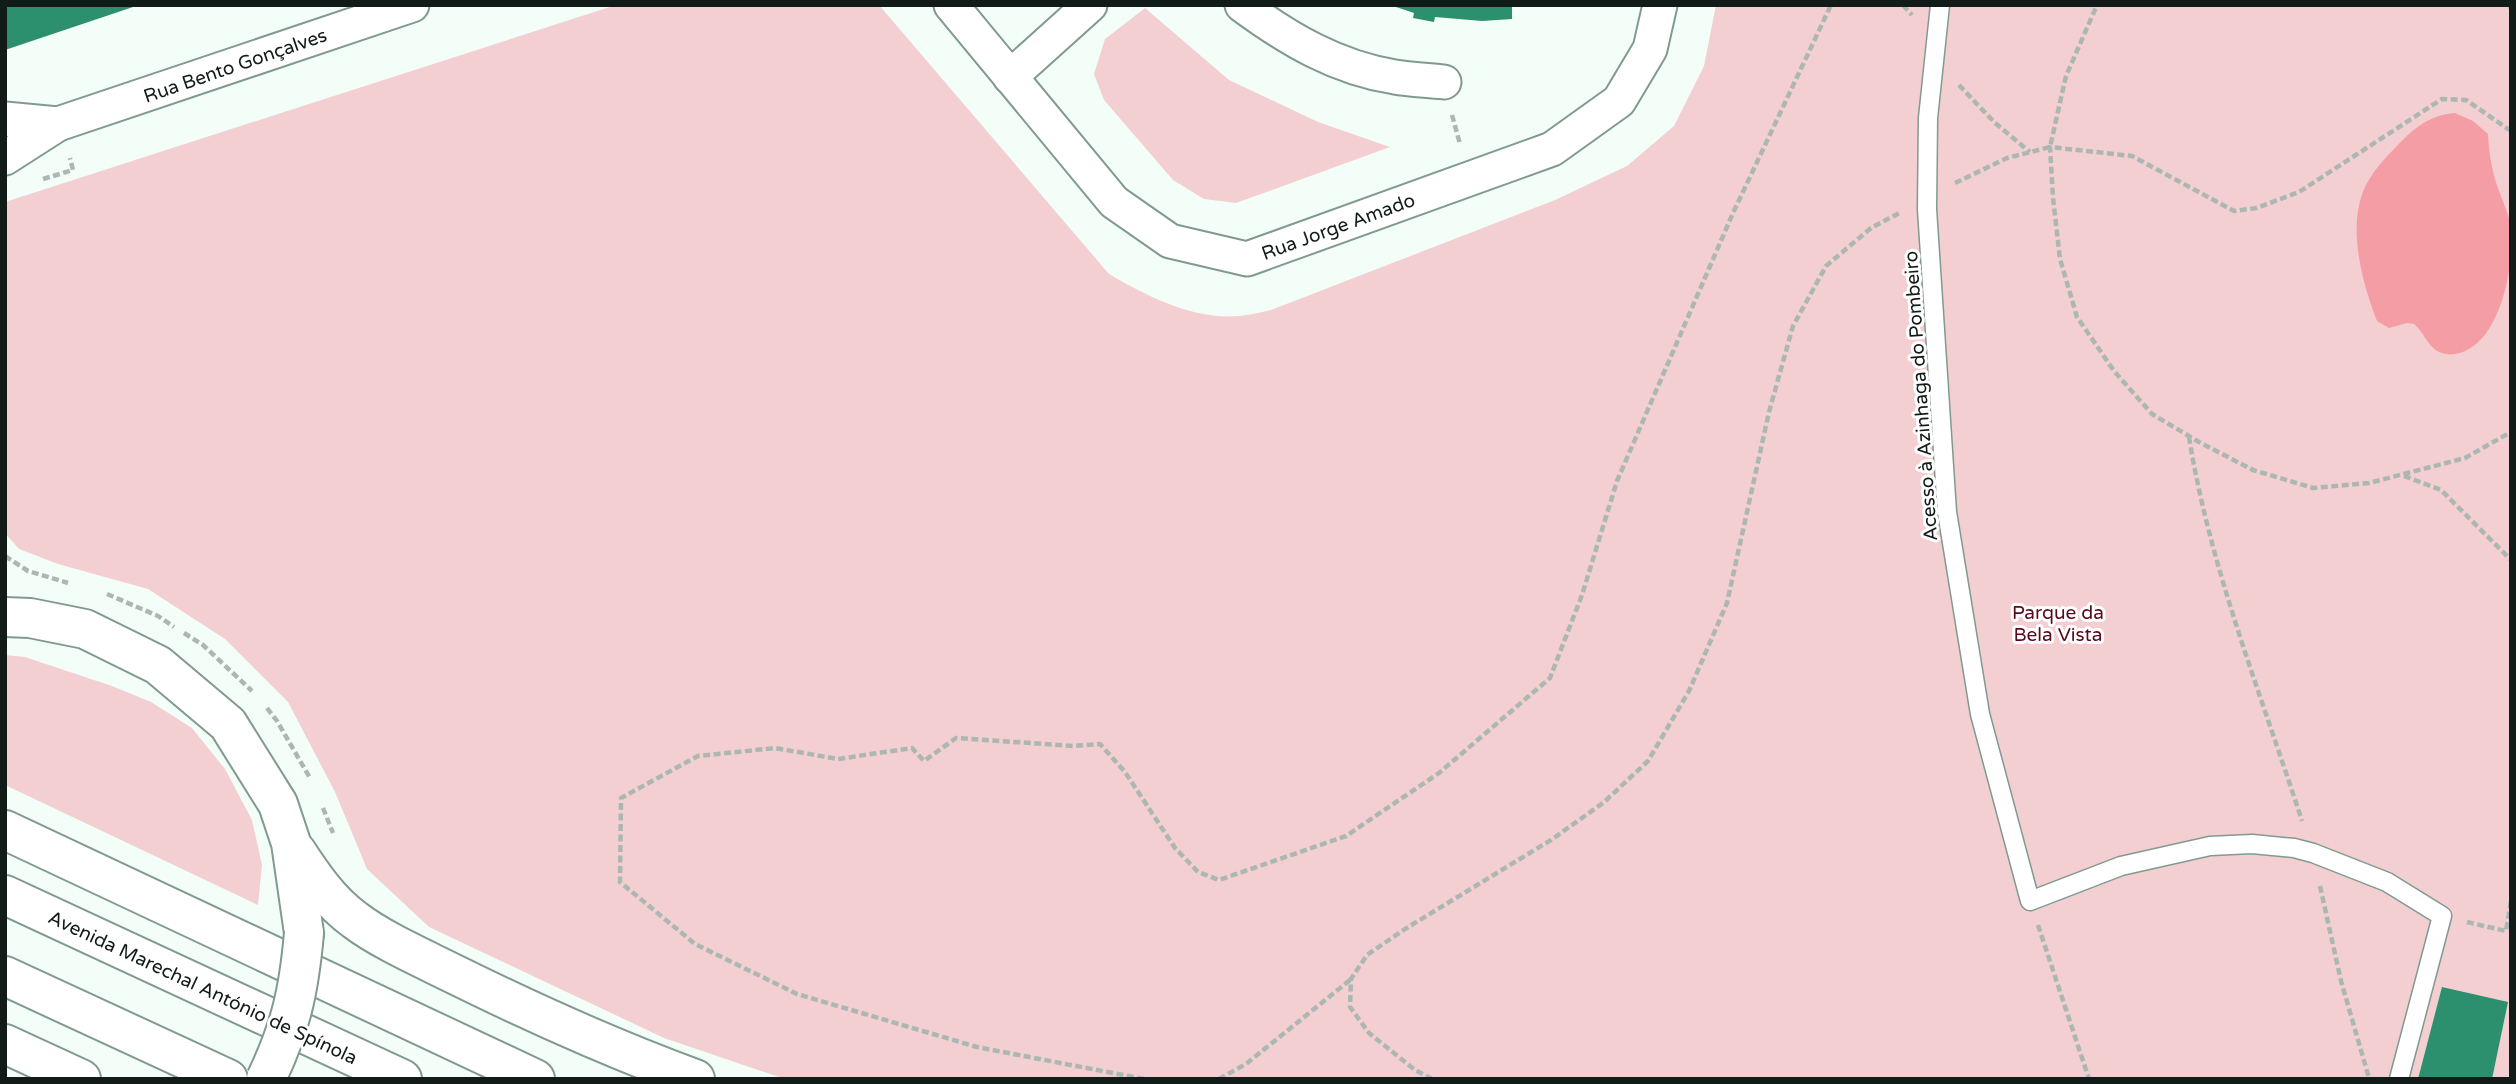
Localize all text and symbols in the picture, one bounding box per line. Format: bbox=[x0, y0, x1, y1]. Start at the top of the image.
street label: Rua Bento Gonçalves bbox=[141, 24, 330, 108]
street label: Rua Jorge Amado bbox=[1259, 189, 1418, 265]
street label: Acesso à Azinhaga do Pombeiro bbox=[1900, 250, 1942, 542]
park label: Parque da Bela Vista bbox=[2012, 602, 2104, 646]
street label: Avenida Marechal António de Spínola bbox=[45, 906, 361, 1069]

